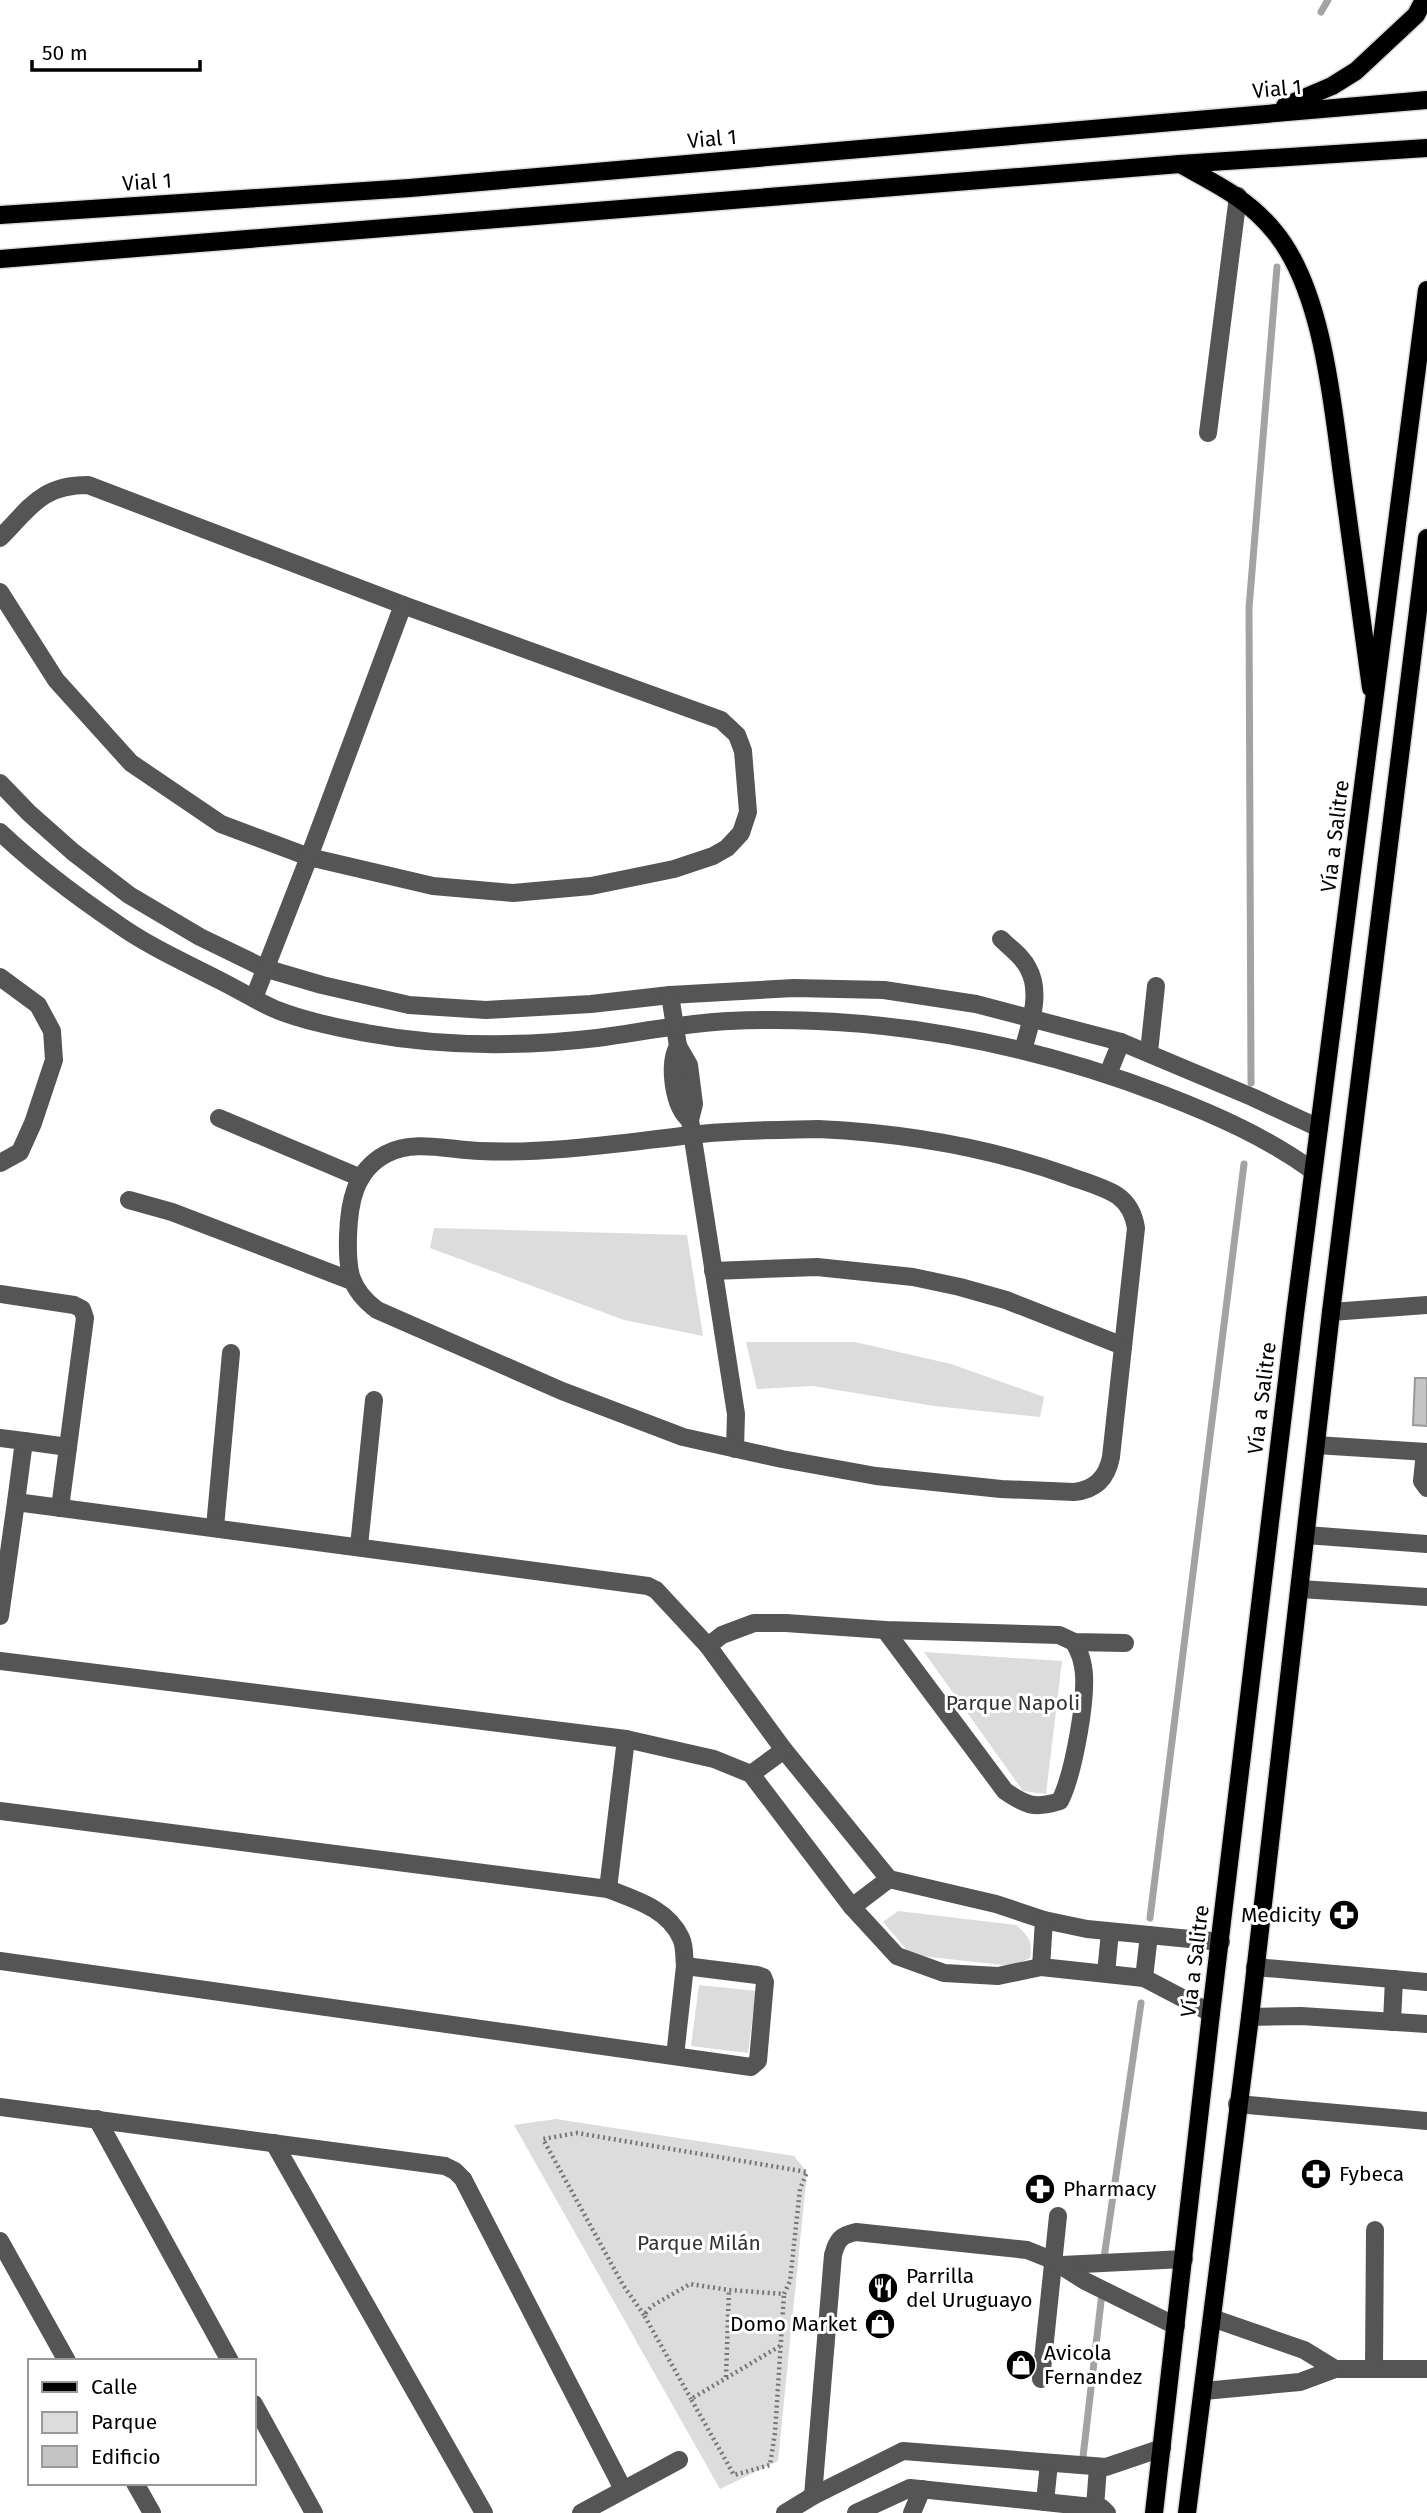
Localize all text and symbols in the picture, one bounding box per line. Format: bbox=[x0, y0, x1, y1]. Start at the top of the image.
scale bar bbox=[32, 28, 200, 72]
text: 50 m bbox=[42, 40, 88, 66]
street label: Vial 1 bbox=[1251, 74, 1303, 104]
street label: Vial 1 bbox=[686, 124, 738, 154]
street label: Vial 1 bbox=[121, 167, 173, 197]
street label: Vía a Salitre bbox=[1315, 778, 1355, 894]
street label: Vía a Salitre bbox=[1242, 1340, 1282, 1456]
park label: Parque Napoli bbox=[946, 1690, 1080, 1716]
pharmacy icon: Medicity bbox=[1327, 1898, 1361, 1932]
place label: Medicity bbox=[1241, 1902, 1322, 1928]
street label: Vía a Salitre bbox=[1175, 1903, 1215, 2019]
pharmacy icon: Fybeca bbox=[1299, 2157, 1333, 2191]
place label: Fybeca bbox=[1339, 2161, 1404, 2187]
pharmacy icon: Pharmacy bbox=[1023, 2172, 1057, 2206]
place label: Pharmacy bbox=[1063, 2176, 1157, 2202]
park label: Parque Milán bbox=[637, 2230, 761, 2256]
place label: Parrilla del Uruguayo bbox=[906, 2263, 1033, 2313]
restaurant icon: Parrilla del Uruguayo bbox=[866, 2271, 900, 2305]
shop icon: Domo Market bbox=[863, 2307, 897, 2341]
place label: Domo Market bbox=[730, 2311, 857, 2337]
place label: Avicola Fernandez bbox=[1044, 2340, 1142, 2390]
shop icon: Avicola Fernandez bbox=[1004, 2348, 1038, 2382]
legend bbox=[28, 2359, 256, 2485]
text: Calle bbox=[91, 2374, 137, 2400]
text: Parque bbox=[91, 2409, 157, 2435]
text: Edificio bbox=[91, 2444, 161, 2470]

